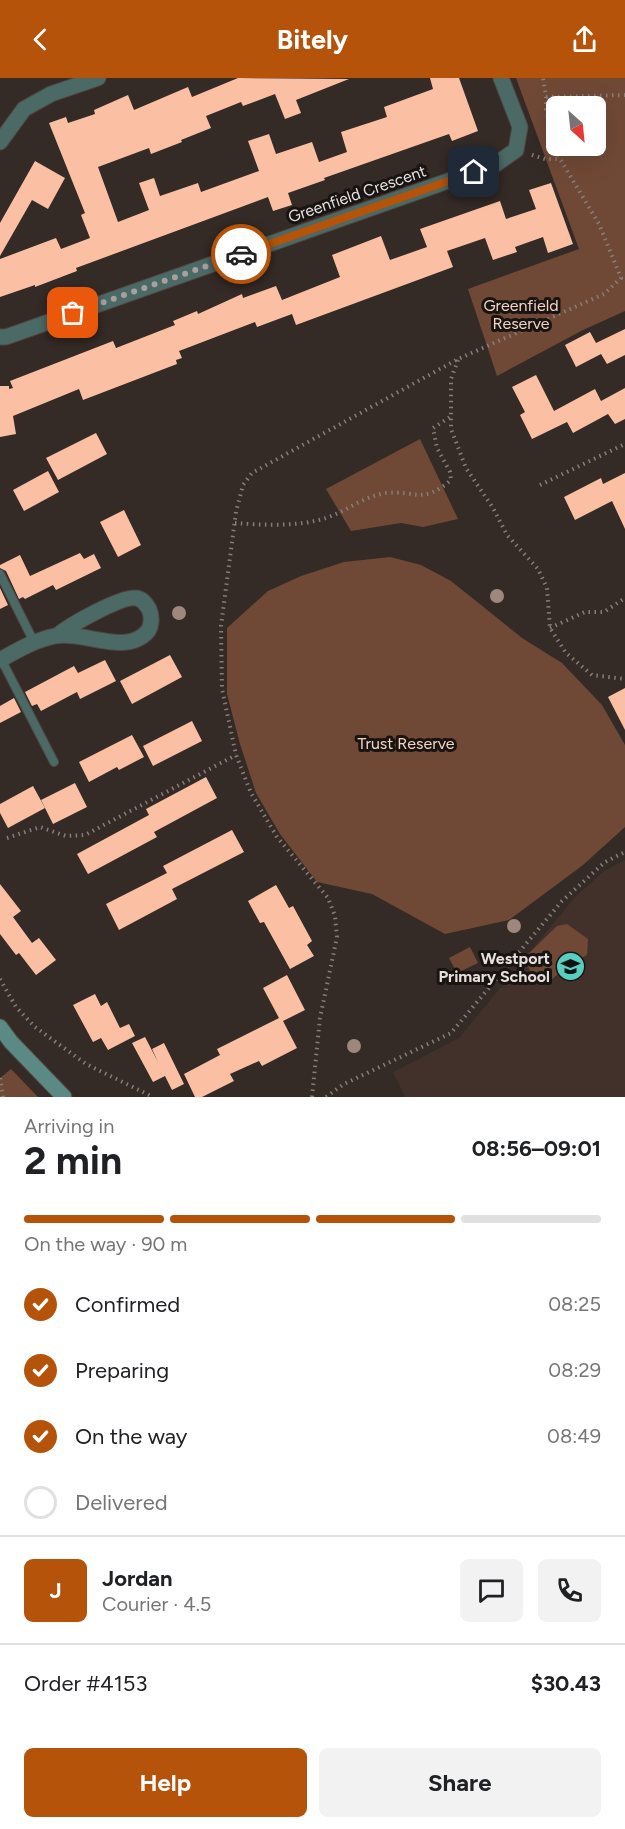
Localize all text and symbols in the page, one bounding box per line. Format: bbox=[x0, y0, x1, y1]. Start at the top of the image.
icon: back bbox=[24, 23, 57, 56]
text: Bitely bbox=[277, 23, 348, 56]
icon: share bbox=[568, 23, 601, 56]
north arrow bbox=[546, 96, 606, 156]
map controls bbox=[546, 96, 606, 156]
pin bbox=[448, 146, 499, 197]
icon: home bbox=[457, 155, 490, 188]
street label: Greenfield Crescent bbox=[286, 161, 428, 227]
courier bbox=[211, 224, 271, 284]
icon: car bbox=[225, 238, 258, 271]
pin bbox=[47, 287, 98, 338]
icon: bag bbox=[56, 296, 89, 329]
park label: Greenfield Reserve bbox=[483, 296, 559, 333]
park label: Trust Reserve bbox=[357, 734, 455, 753]
place label: Westport Primary School bbox=[438, 949, 550, 986]
school or university icon: Westport Primary School bbox=[555, 951, 587, 983]
text: Arriving in bbox=[24, 1114, 114, 1138]
text: 08:56–09:01 bbox=[472, 1135, 601, 1162]
text: 2 min bbox=[24, 1137, 122, 1184]
text: On the way · 90 m bbox=[24, 1232, 187, 1256]
icon: check bbox=[24, 1288, 57, 1321]
text: Confirmed bbox=[75, 1291, 180, 1318]
text: 08:25 bbox=[548, 1292, 601, 1316]
icon: check bbox=[24, 1354, 57, 1387]
text: Preparing bbox=[75, 1357, 169, 1384]
text: 08:29 bbox=[548, 1358, 601, 1382]
icon: check bbox=[24, 1420, 57, 1453]
text: On the way bbox=[75, 1423, 187, 1450]
text: 08:49 bbox=[547, 1424, 601, 1448]
text: Delivered bbox=[75, 1489, 168, 1516]
button: chat bbox=[460, 1559, 523, 1622]
button: phone bbox=[538, 1559, 601, 1622]
text: Jordan bbox=[102, 1565, 173, 1592]
text: J bbox=[49, 1577, 62, 1604]
text: Courier · 4.5 bbox=[102, 1592, 211, 1616]
text: Order #4153 bbox=[24, 1670, 148, 1697]
text: $30.43 bbox=[531, 1670, 601, 1697]
button: Help bbox=[24, 1748, 307, 1817]
button: Share bbox=[319, 1748, 601, 1817]

